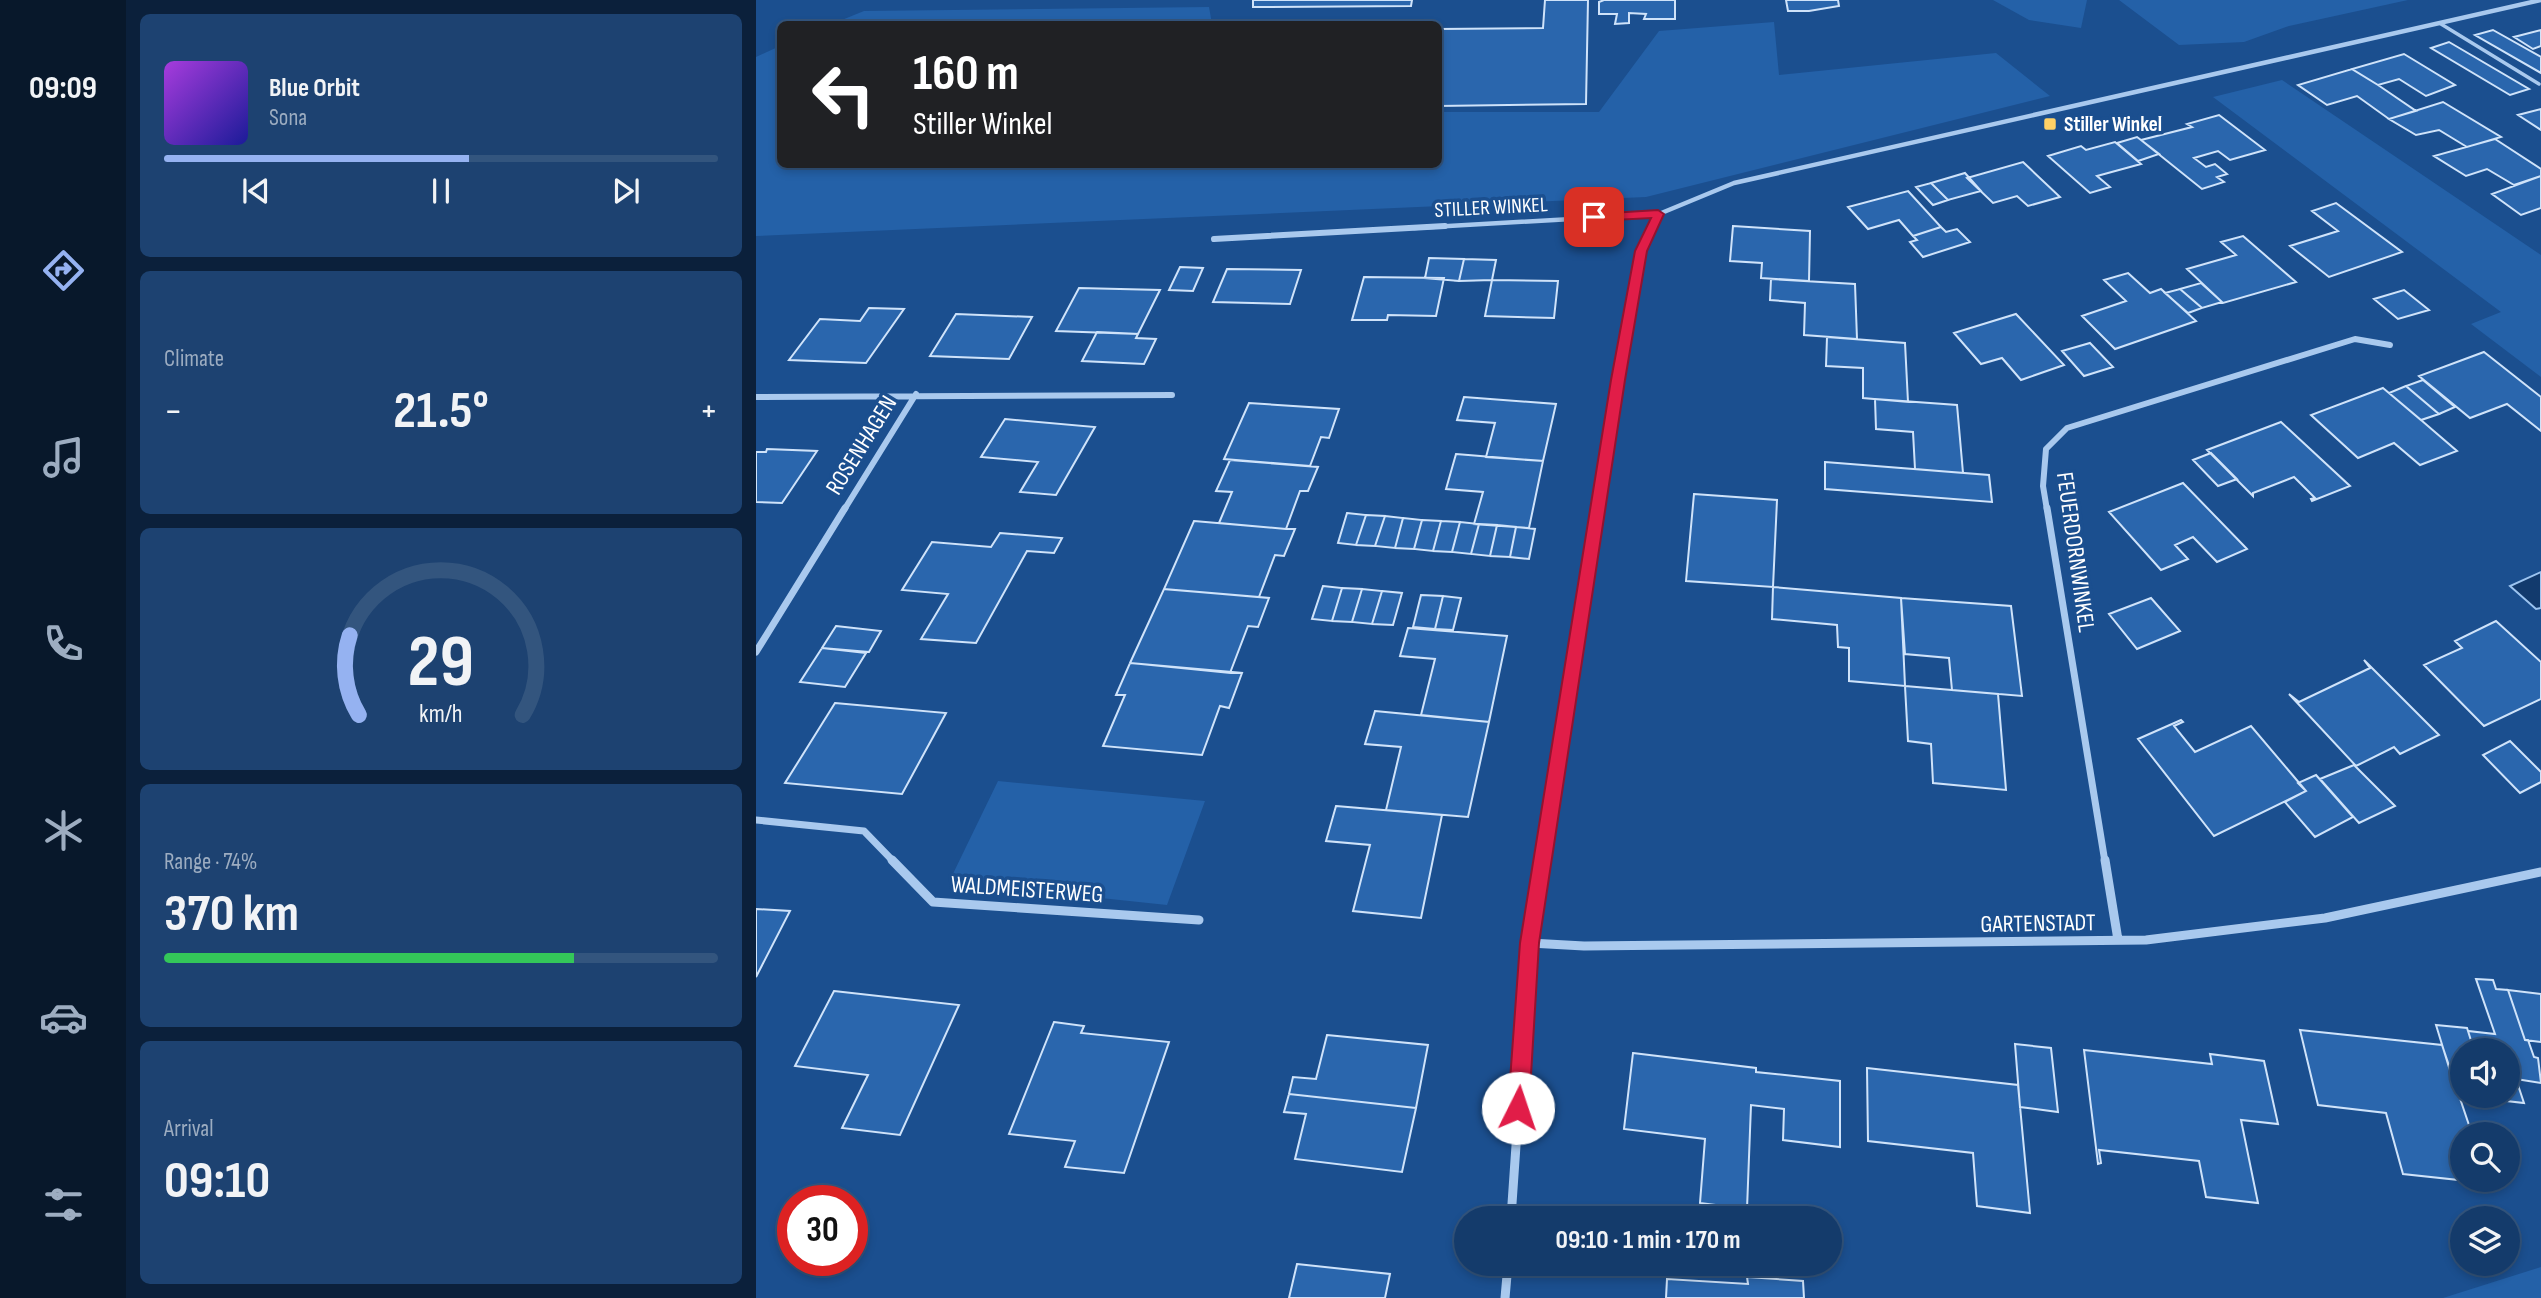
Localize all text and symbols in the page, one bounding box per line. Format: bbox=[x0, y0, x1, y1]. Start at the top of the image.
text: 160 m bbox=[913, 45, 1019, 104]
icon: left bbox=[798, 49, 889, 140]
text: 09:09 bbox=[29, 69, 97, 108]
text: Blue Orbit bbox=[269, 73, 360, 104]
text: Sona bbox=[269, 104, 307, 132]
text: Stiller Winkel bbox=[913, 105, 1052, 144]
place label: Stiller Winkel bbox=[2064, 112, 2162, 137]
marker: Stiller Winkel bbox=[2042, 116, 2058, 132]
icon: previous bbox=[237, 172, 275, 210]
icon: pause bbox=[422, 172, 460, 210]
icon: next bbox=[607, 172, 645, 210]
pin bbox=[1564, 187, 1624, 247]
street label: STILLER WINKEL bbox=[1434, 192, 1548, 223]
icon: arrive bbox=[1575, 198, 1613, 236]
icon: directions bbox=[39, 246, 88, 295]
text: Climate bbox=[164, 345, 224, 373]
text: 21.5° bbox=[393, 380, 489, 443]
text: − bbox=[164, 389, 183, 434]
text: + bbox=[699, 389, 718, 434]
street label: ROSENHAGEN bbox=[820, 390, 903, 500]
icon: music bbox=[39, 433, 88, 482]
street label: FEUERDORNWINKEL bbox=[2050, 470, 2101, 634]
icon: phone bbox=[39, 619, 88, 668]
text: 29 bbox=[408, 619, 474, 707]
text: km/h bbox=[419, 699, 463, 730]
icon: climate bbox=[39, 806, 88, 855]
text: Range · 74% bbox=[164, 848, 258, 876]
street label: WALDMEISTERWEG bbox=[950, 870, 1104, 909]
text: 370 km bbox=[164, 883, 299, 946]
street label: GARTENSTADT bbox=[1980, 908, 2096, 939]
icon: car bbox=[39, 993, 88, 1042]
map controls bbox=[2450, 1038, 2520, 1276]
button: sound bbox=[2450, 1038, 2520, 1108]
position arrow bbox=[1481, 1071, 1555, 1145]
text: Arrival bbox=[164, 1115, 213, 1143]
button: search bbox=[2450, 1122, 2520, 1192]
text: 09:10 bbox=[164, 1150, 270, 1213]
icon: filters bbox=[39, 1180, 88, 1229]
speed limit sign: 30 bbox=[777, 1185, 868, 1276]
button: layers bbox=[2450, 1206, 2520, 1276]
text: 09:10 · 1 min · 170 m bbox=[1556, 1225, 1740, 1256]

